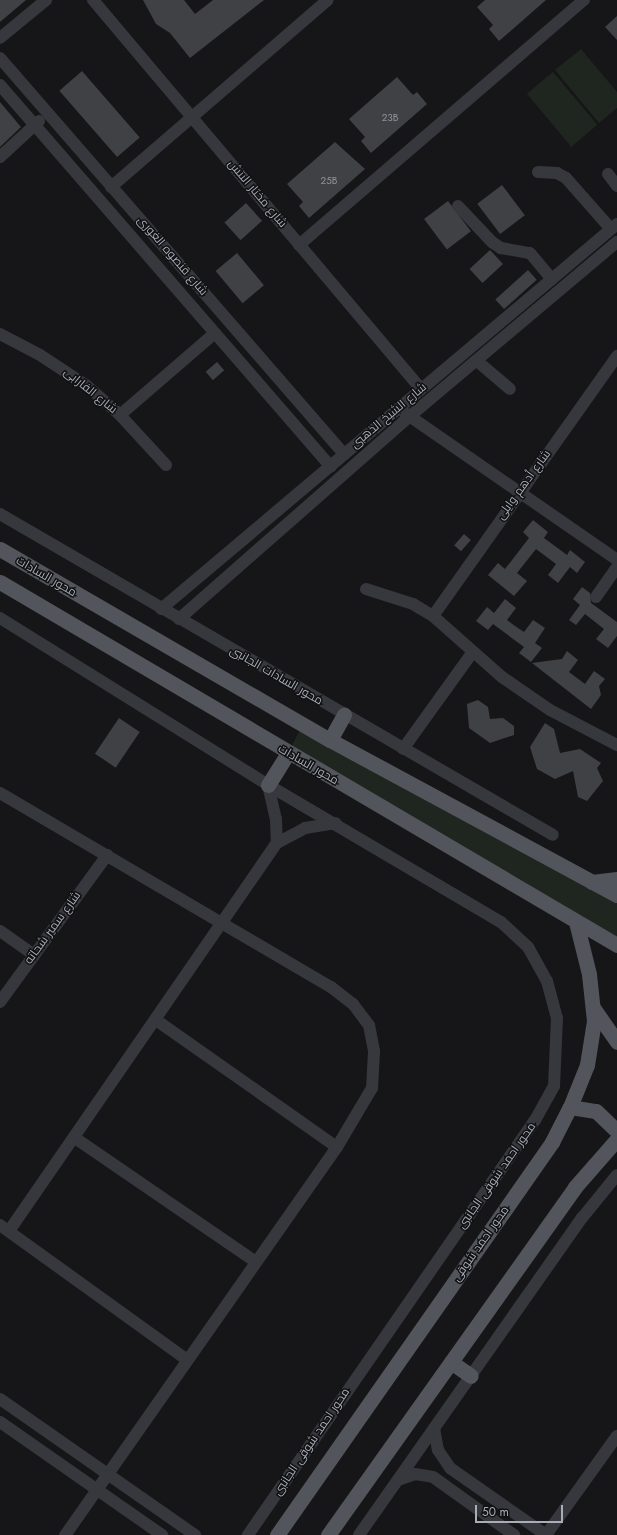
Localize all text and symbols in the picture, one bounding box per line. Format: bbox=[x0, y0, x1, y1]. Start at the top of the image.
house number: 23B bbox=[382, 112, 398, 124]
street label: شارع مختار التتش bbox=[224, 157, 290, 231]
house number: 25B bbox=[321, 175, 337, 187]
street label: شارع قنصوه الغورى bbox=[134, 213, 210, 299]
street label: شارع الفارابى bbox=[60, 365, 120, 417]
street label: شارع الشيخ الذهبى bbox=[348, 380, 430, 452]
street label: شارع أدهم وايلى bbox=[494, 447, 554, 523]
street label: محور السادات bbox=[13, 554, 79, 600]
street label: محور السادات الجانبى bbox=[227, 644, 325, 708]
street label: محور السادات bbox=[275, 742, 341, 788]
street label: شارع سمير شحاته bbox=[22, 889, 84, 967]
street label: محور احمد شوقى الجانبى bbox=[455, 1120, 539, 1232]
street label: محور احمد شوقى bbox=[450, 1203, 512, 1285]
street label: محور احمد شوقى الجانبى bbox=[271, 1386, 353, 1498]
scale bar bbox=[477, 1497, 565, 1523]
text: 50 m bbox=[482, 1503, 509, 1521]

